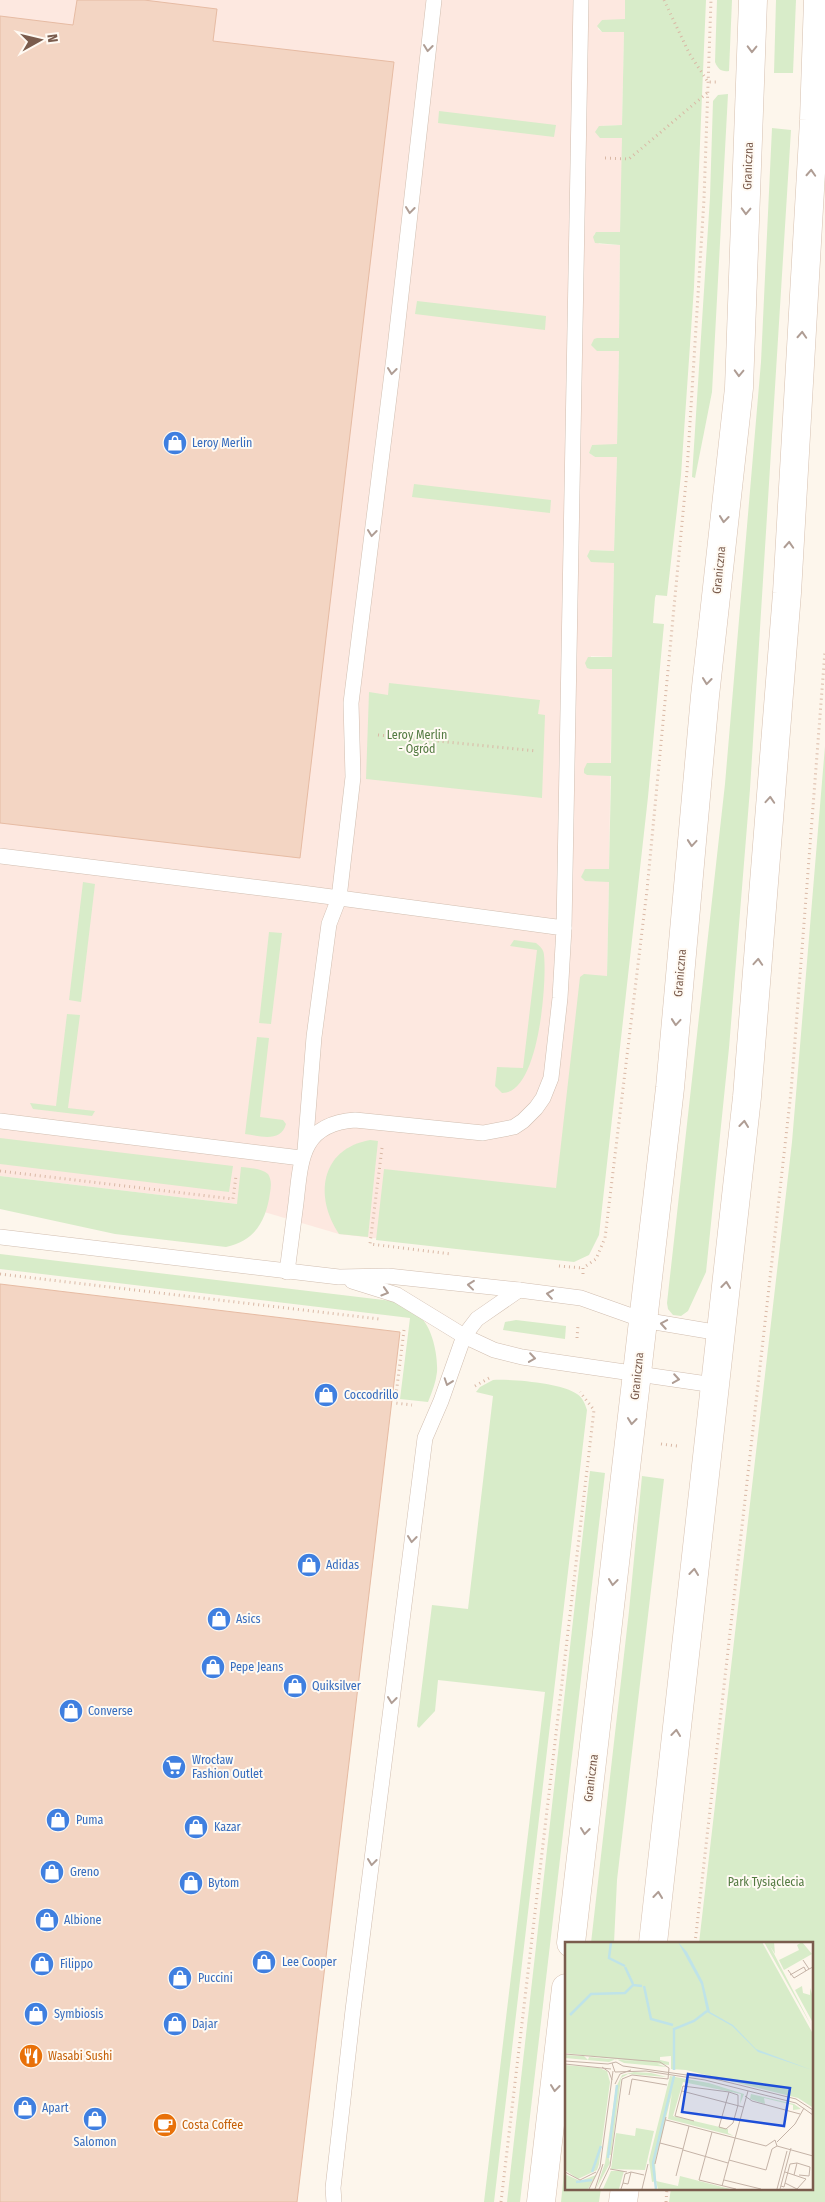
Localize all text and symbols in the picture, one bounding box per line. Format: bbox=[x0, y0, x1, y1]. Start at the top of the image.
north arrow bbox=[15, 15, 65, 65]
text: N bbox=[43, 33, 61, 44]
one-way arrow bbox=[423, 45, 434, 53]
one-way arrow bbox=[747, 45, 757, 53]
street label: Graniczna bbox=[740, 142, 756, 190]
one-way arrow bbox=[805, 168, 816, 176]
one-way arrow bbox=[405, 206, 416, 214]
one-way arrow bbox=[741, 208, 751, 215]
one-way arrow bbox=[796, 330, 807, 338]
one-way arrow bbox=[387, 368, 398, 376]
one-way arrow bbox=[734, 370, 745, 378]
shop icon: Leroy Merlin bbox=[162, 430, 188, 456]
place label: Leroy Merlin bbox=[192, 436, 252, 450]
one-way arrow bbox=[719, 516, 730, 524]
one-way arrow bbox=[367, 528, 377, 537]
one-way arrow bbox=[784, 540, 795, 548]
street label: Graniczna bbox=[710, 545, 728, 595]
one-way arrow bbox=[702, 677, 713, 685]
park label: Leroy Merlin - Ogród bbox=[387, 728, 447, 756]
one-way arrow bbox=[765, 795, 776, 803]
one-way arrow bbox=[687, 839, 698, 847]
street label: Graniczna bbox=[671, 948, 689, 998]
one-way arrow bbox=[752, 957, 763, 965]
one-way arrow bbox=[670, 1018, 681, 1026]
one-way arrow bbox=[738, 1119, 749, 1127]
one-way arrow bbox=[466, 1280, 474, 1291]
one-way arrow bbox=[720, 1281, 731, 1289]
one-way arrow bbox=[381, 1286, 389, 1296]
one-way arrow bbox=[546, 1289, 554, 1300]
one-way arrow bbox=[660, 1319, 669, 1329]
street label: Graniczna bbox=[628, 1351, 646, 1401]
one-way arrow bbox=[528, 1352, 536, 1363]
one-way arrow bbox=[671, 1373, 680, 1383]
one-way arrow bbox=[444, 1377, 454, 1386]
shop icon: Coccodrillo bbox=[313, 1382, 339, 1408]
place label: Coccodrillo bbox=[344, 1388, 399, 1402]
one-way arrow bbox=[627, 1417, 638, 1425]
one-way arrow bbox=[407, 1535, 418, 1543]
shop icon: Adidas bbox=[296, 1552, 322, 1578]
place label: Adidas bbox=[326, 1558, 359, 1572]
one-way arrow bbox=[688, 1568, 699, 1576]
one-way arrow bbox=[608, 1579, 619, 1587]
shop icon: Asics bbox=[206, 1606, 232, 1632]
place label: Asics bbox=[236, 1612, 261, 1626]
shop icon: Pepe Jeans bbox=[200, 1654, 226, 1680]
place label: Pepe Jeans bbox=[230, 1660, 283, 1674]
shop icon: Quiksilver bbox=[282, 1673, 308, 1699]
place label: Quiksilver bbox=[312, 1679, 362, 1693]
one-way arrow bbox=[387, 1697, 398, 1705]
shop icon: Converse bbox=[58, 1698, 84, 1724]
place label: Converse bbox=[88, 1704, 133, 1718]
one-way arrow bbox=[670, 1729, 681, 1737]
place label: Wrocław Fashion Outlet bbox=[192, 1753, 263, 1781]
street label: Graniczna bbox=[581, 1753, 601, 1803]
supermarket icon: Wrocław Fashion Outlet bbox=[161, 1754, 187, 1780]
shop icon: Puma bbox=[45, 1807, 71, 1833]
place label: Puma bbox=[76, 1813, 103, 1827]
shop icon: Kazar bbox=[183, 1814, 209, 1840]
place label: Kazar bbox=[214, 1820, 242, 1834]
one-way arrow bbox=[580, 1827, 591, 1835]
one-way arrow bbox=[367, 1858, 378, 1866]
shop icon: Greno bbox=[39, 1859, 65, 1885]
place label: Greno bbox=[70, 1865, 99, 1879]
shop icon: Bytom bbox=[178, 1870, 204, 1896]
park label: Park Tysiąclecia bbox=[728, 1875, 804, 1889]
place label: Bytom bbox=[208, 1876, 239, 1890]
one-way arrow bbox=[652, 1890, 663, 1898]
shop icon: Albione bbox=[34, 1907, 60, 1933]
place label: Albione bbox=[64, 1913, 102, 1927]
inset map bbox=[565, 1942, 812, 2190]
shop icon: Lee Cooper bbox=[251, 1949, 277, 1975]
shop icon: Filippo bbox=[29, 1951, 55, 1977]
place label: Lee Cooper bbox=[282, 1955, 338, 1969]
place label: Filippo bbox=[60, 1957, 93, 1971]
shop icon: Puccini bbox=[167, 1965, 193, 1991]
place label: Puccini bbox=[198, 1971, 233, 1985]
shop icon: Symbiosis bbox=[23, 2001, 49, 2027]
place label: Symbiosis bbox=[54, 2007, 103, 2021]
shop icon: Dajar bbox=[162, 2011, 188, 2037]
place label: Dajar bbox=[192, 2017, 219, 2031]
restaurant icon: Wasabi Sushi bbox=[18, 2043, 44, 2069]
place label: Wasabi Sushi bbox=[48, 2049, 112, 2063]
one-way arrow bbox=[550, 2085, 561, 2093]
shop icon: Apart bbox=[12, 2095, 38, 2121]
place label: Apart bbox=[42, 2101, 69, 2115]
shop icon: Salomon bbox=[82, 2106, 108, 2132]
cafe icon: Costa Coffee bbox=[152, 2112, 178, 2138]
place label: Costa Coffee bbox=[182, 2118, 243, 2132]
place label: Salomon bbox=[74, 2135, 117, 2149]

